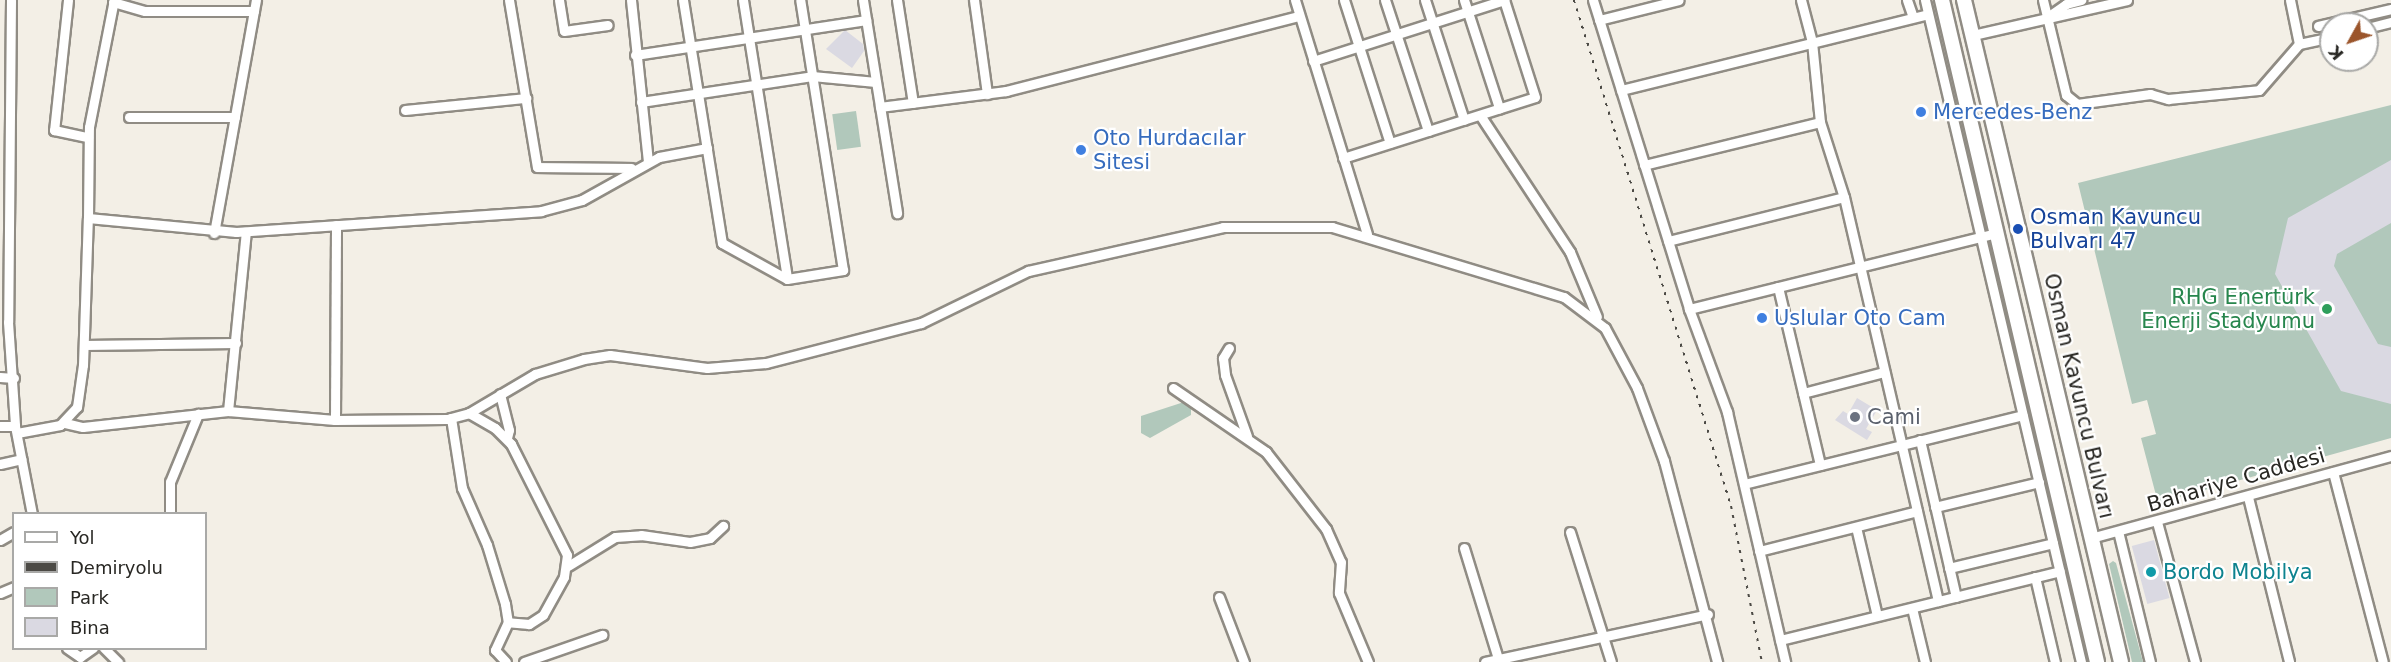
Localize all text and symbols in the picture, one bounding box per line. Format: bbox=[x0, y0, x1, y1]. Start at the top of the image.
north arrow bbox=[2319, 12, 2379, 72]
text: K bbox=[2325, 42, 2348, 63]
place label: Mercedes-Benz bbox=[1933, 99, 2092, 125]
marker: Mercedes-Benz bbox=[1914, 105, 1928, 119]
place label: Oto Hurdacılar Sitesi bbox=[1093, 125, 1246, 175]
marker: Oto Hurdacılar Sitesi bbox=[1074, 143, 1088, 157]
place label: Osman Kavuncu Bulvarı 47 bbox=[2030, 204, 2201, 254]
marker: Osman Kavuncu Bulvarı 47 bbox=[2011, 222, 2025, 236]
street label: Osman Kavuncu Bulvarı bbox=[2038, 271, 2120, 521]
place label: RHG Enertürk Enerji Stadyumu bbox=[2141, 284, 2315, 334]
marker: RHG Enertürk Enerji Stadyumu bbox=[2320, 302, 2334, 316]
place label: Uslular Oto Cam bbox=[1774, 305, 1946, 331]
marker: Uslular Oto Cam bbox=[1755, 311, 1769, 325]
place label: Cami bbox=[1867, 404, 1921, 430]
marker: Cami bbox=[1848, 410, 1862, 424]
street label: Bahariye Caddesi bbox=[2144, 443, 2328, 517]
legend bbox=[12, 512, 207, 650]
text: Yol bbox=[70, 527, 95, 548]
text: Demiryolu bbox=[70, 557, 163, 578]
place label: Bordo Mobilya bbox=[2163, 559, 2313, 585]
marker: Bordo Mobilya bbox=[2144, 565, 2158, 579]
text: Park bbox=[70, 587, 109, 608]
text: Bina bbox=[70, 617, 110, 638]

